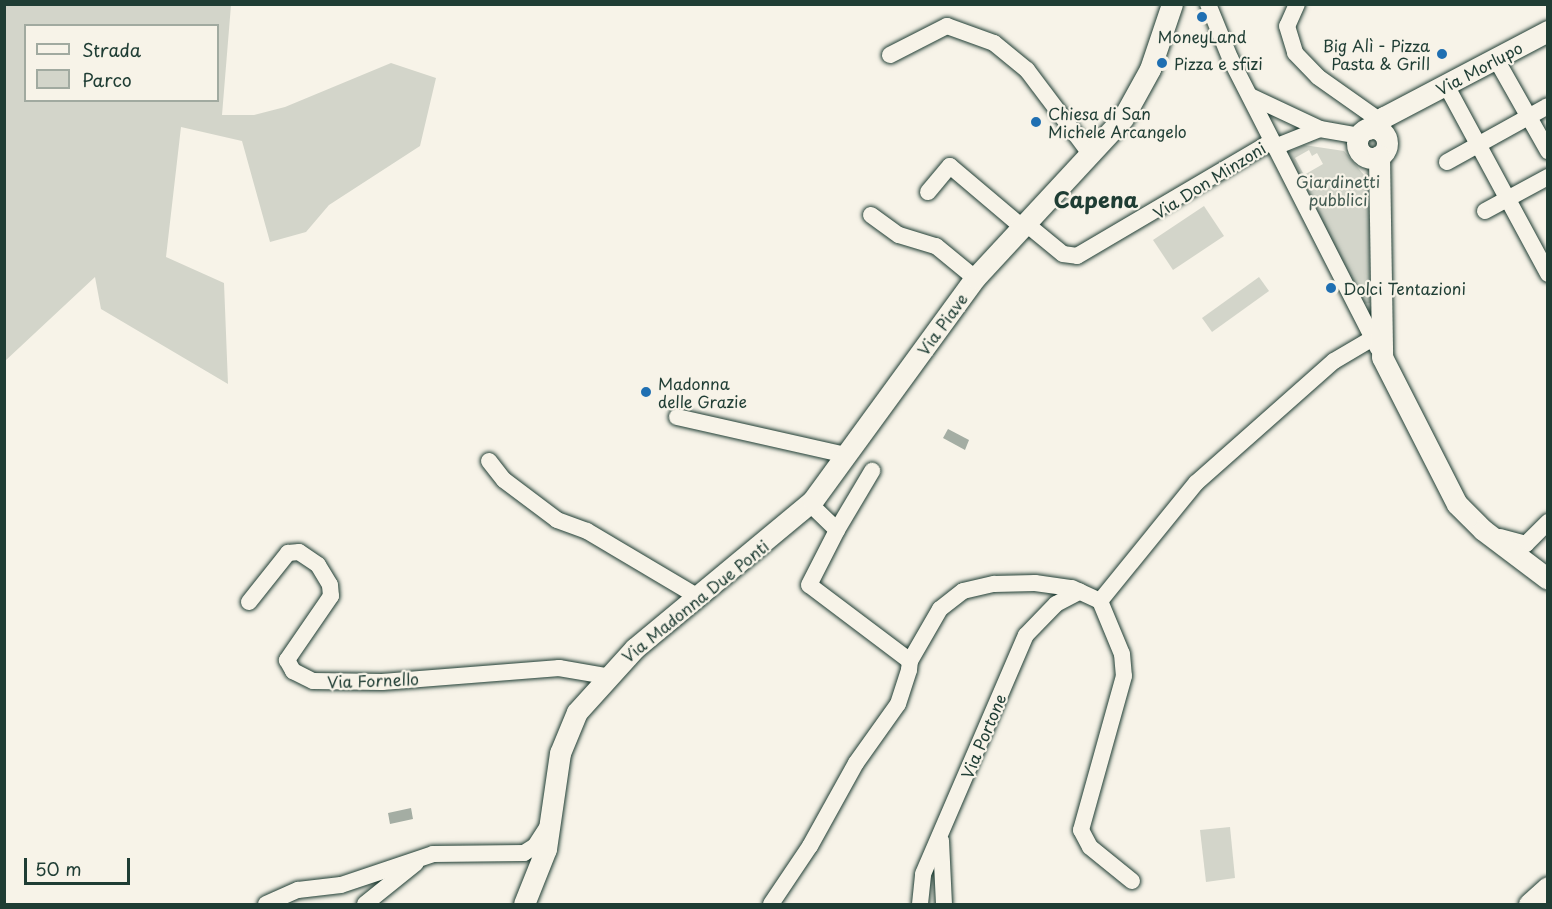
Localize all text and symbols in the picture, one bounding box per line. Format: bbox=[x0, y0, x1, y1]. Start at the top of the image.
marker: MoneyLand bbox=[1195, 10, 1209, 24]
legend bbox=[24, 24, 219, 102]
place label: MoneyLand bbox=[1158, 26, 1246, 46]
place label: Big Alì - Pizza Pasta & Grill bbox=[1322, 35, 1430, 73]
text: Strada bbox=[82, 36, 141, 63]
street label: Via Morlupo bbox=[1433, 38, 1525, 98]
marker: Big Alì - Pizza Pasta & Grill bbox=[1435, 47, 1449, 61]
place label: Pizza e sfizi bbox=[1174, 53, 1263, 73]
marker: Pizza e sfizi bbox=[1155, 56, 1169, 70]
text: Parco bbox=[82, 66, 132, 93]
place label: Chiesa di San Michele Arcangelo bbox=[1048, 103, 1188, 141]
marker: Chiesa di San Michele Arcangelo bbox=[1029, 115, 1043, 129]
street label: Via Don Minzoni bbox=[1150, 138, 1268, 222]
park label: Giardinetti pubblici bbox=[1296, 171, 1380, 209]
district label: Capena bbox=[1054, 186, 1138, 212]
place label: Dolci Tentazioni bbox=[1343, 278, 1466, 298]
marker: Dolci Tentazioni bbox=[1324, 281, 1338, 295]
street label: Via Piave bbox=[913, 290, 971, 358]
place label: Madonna delle Grazie bbox=[658, 373, 748, 411]
marker: Madonna delle Grazie bbox=[639, 385, 653, 399]
street label: Via Madonna Due Ponti bbox=[618, 536, 772, 666]
street label: Via Fornello bbox=[327, 669, 419, 691]
street label: Via Portone bbox=[957, 691, 1009, 781]
scale bar bbox=[27, 846, 134, 884]
text: 50 m bbox=[35, 855, 82, 882]

